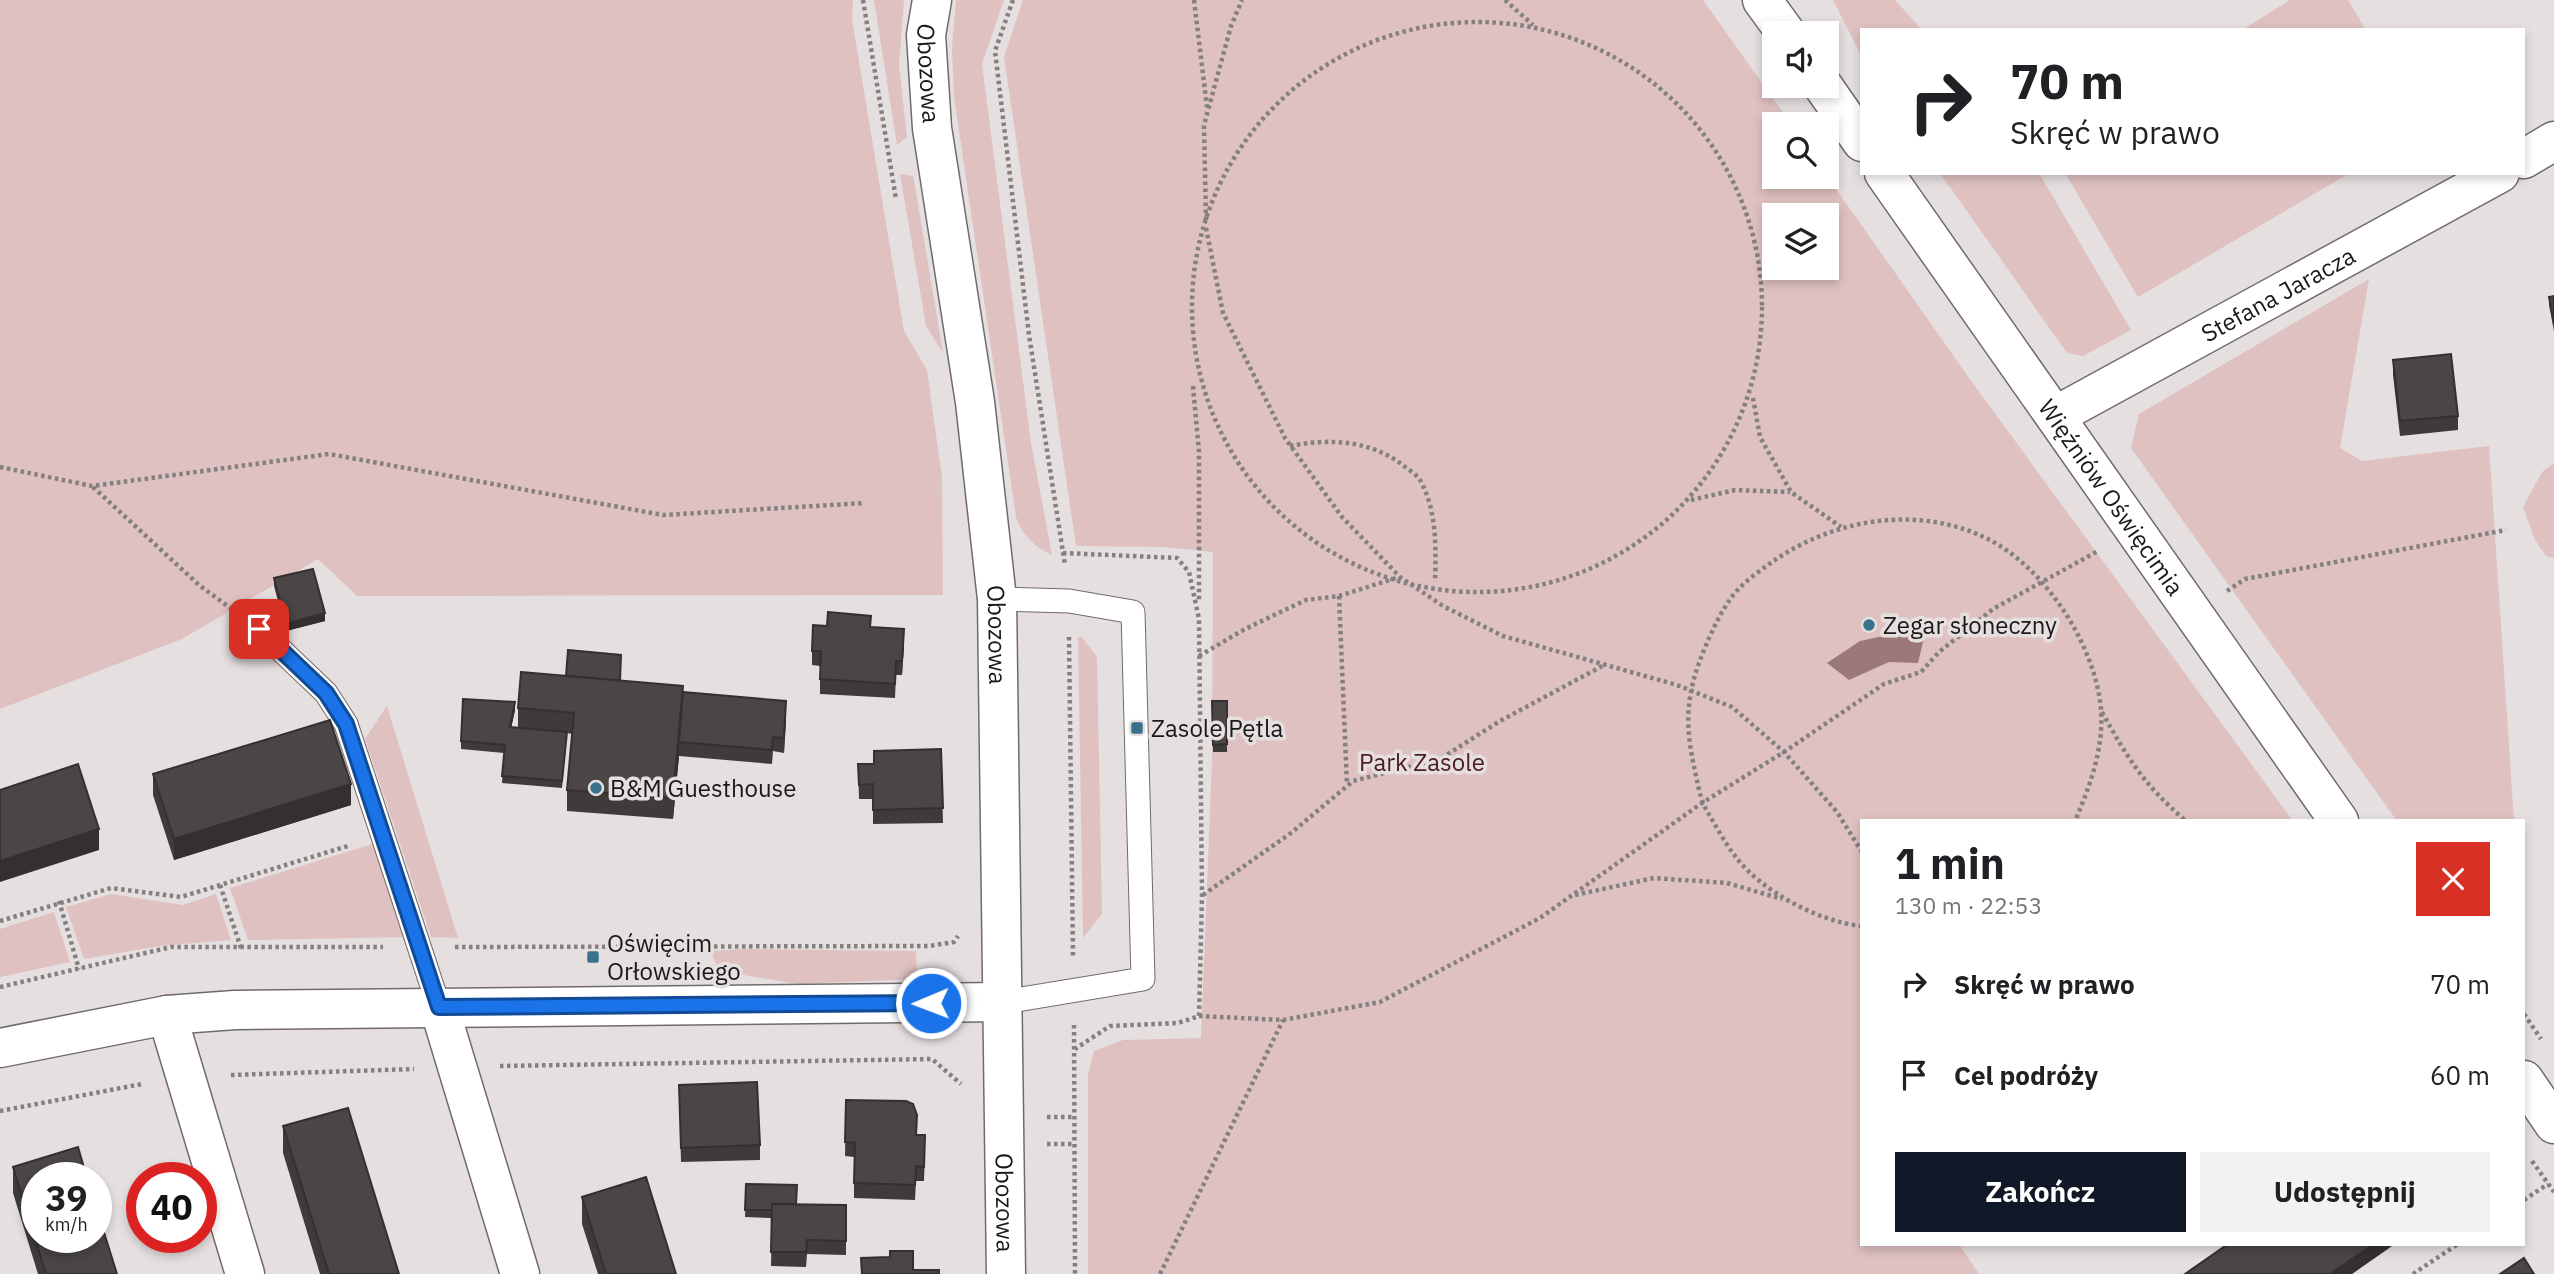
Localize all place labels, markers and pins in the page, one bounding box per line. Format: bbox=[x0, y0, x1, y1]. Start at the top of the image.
pin bbox=[229, 599, 289, 659]
place label: Zegar słoneczny bbox=[1883, 609, 2057, 641]
marker: Zegar słoneczny bbox=[1861, 617, 1877, 633]
place label: Zasole Pętla bbox=[1151, 712, 1283, 744]
marker: Zasole Pętla bbox=[1129, 720, 1145, 736]
place label: B&M Guesthouse bbox=[610, 772, 796, 804]
marker: B&M Guesthouse bbox=[588, 780, 604, 796]
place label: Oświęcim Orłowskiego bbox=[607, 927, 741, 987]
marker: Oświęcim Orłowskiego bbox=[585, 949, 601, 965]

